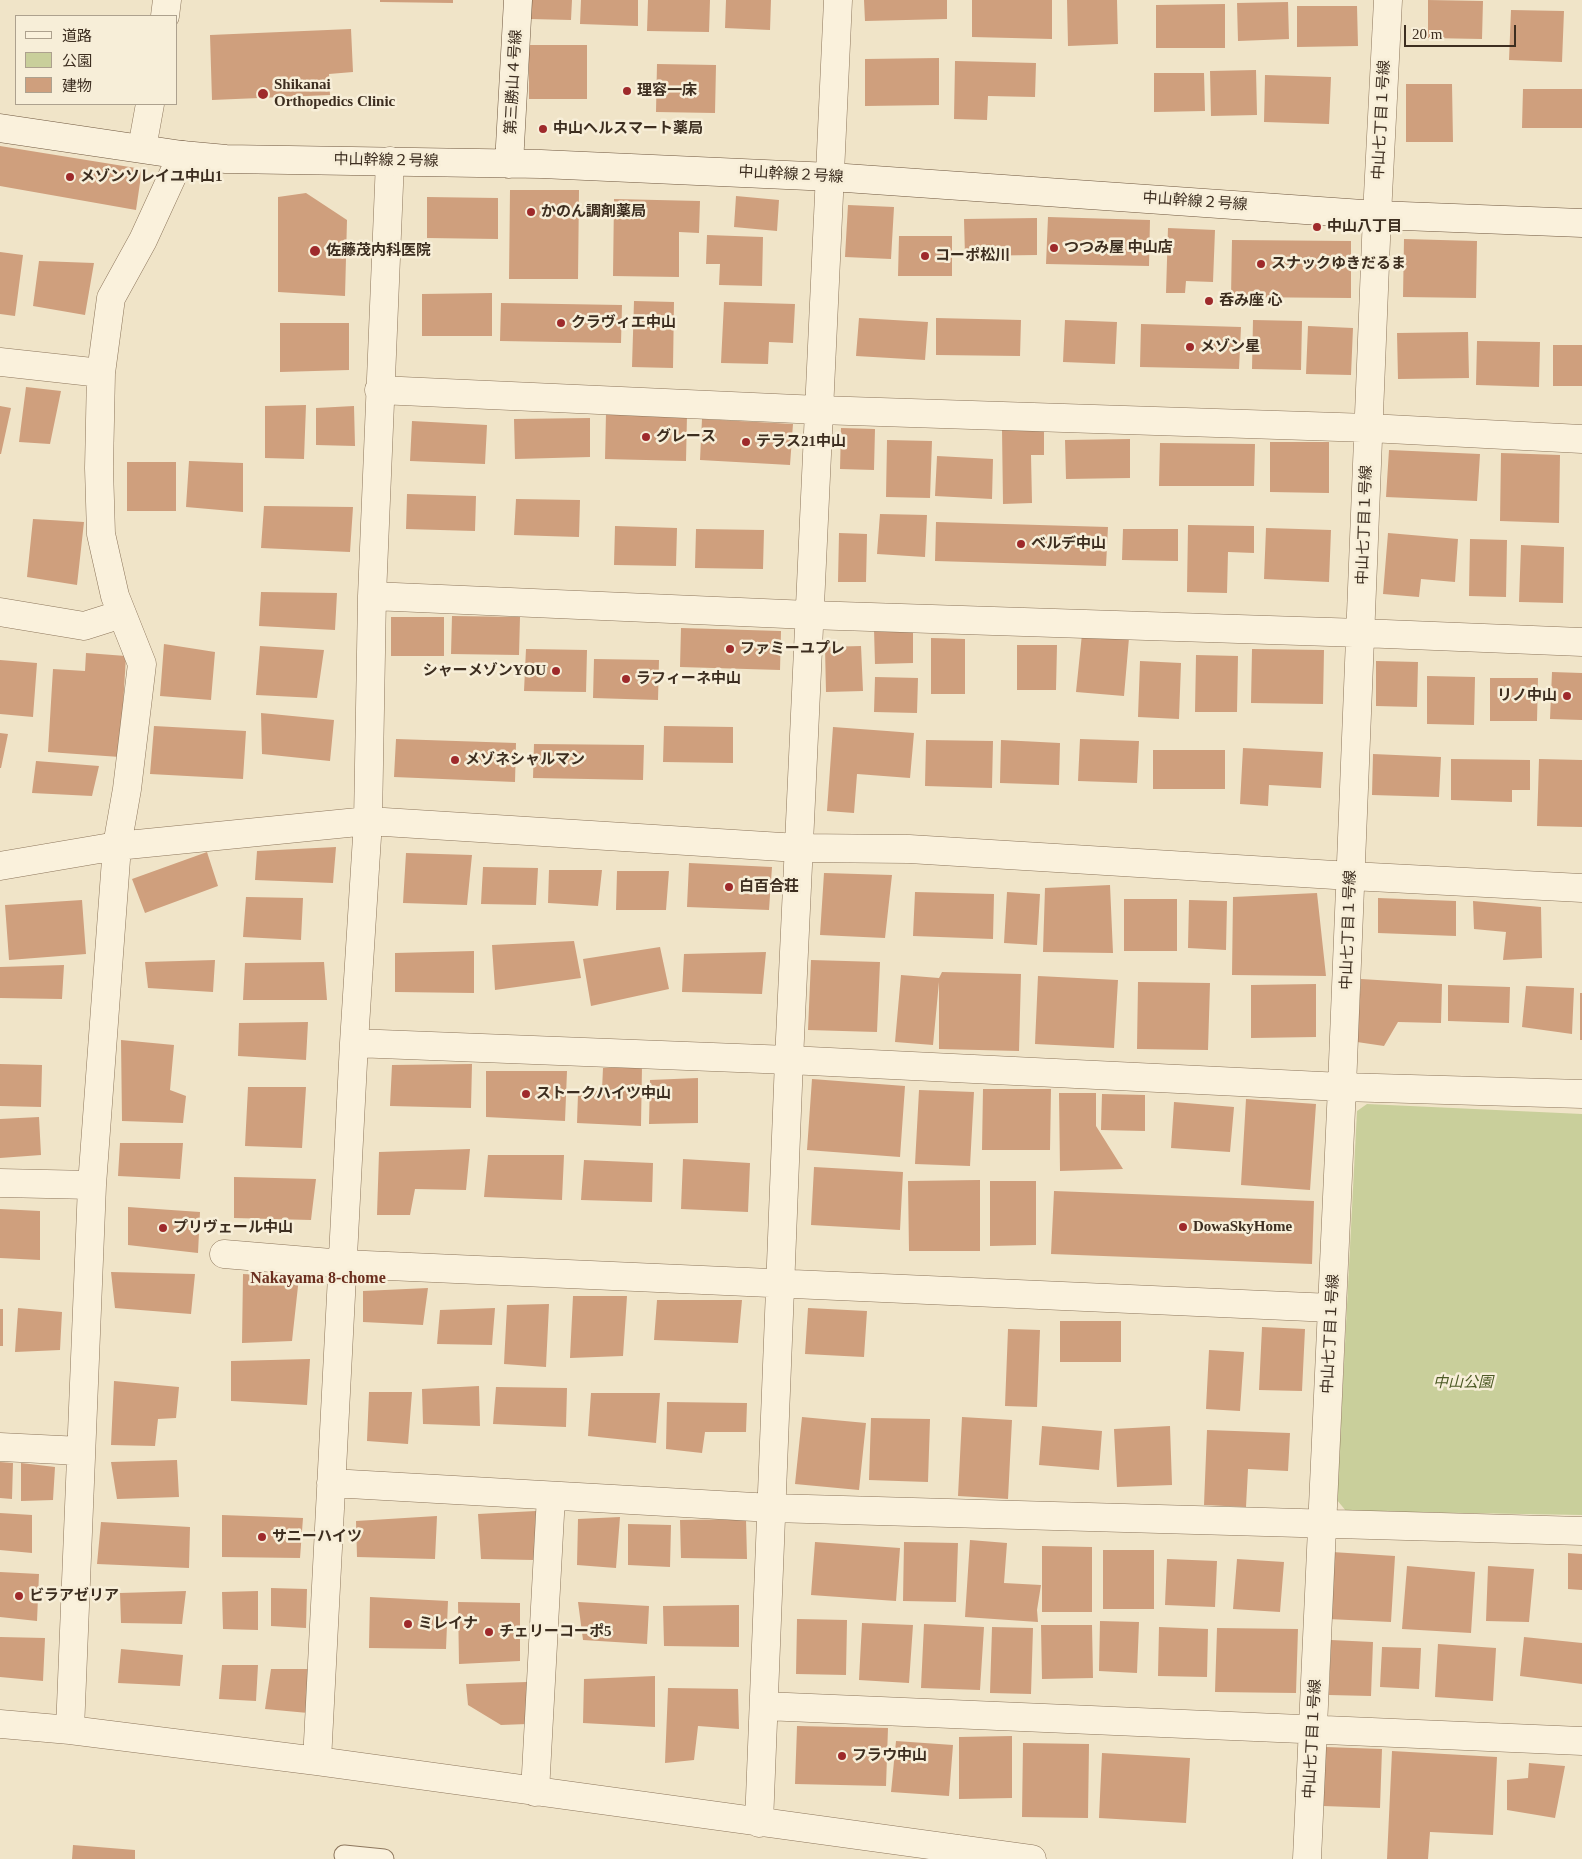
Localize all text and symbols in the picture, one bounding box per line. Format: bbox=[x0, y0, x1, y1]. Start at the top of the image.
legend bbox=[15, 15, 178, 105]
scale bar bbox=[1407, 15, 1520, 47]
text: 20 m bbox=[1412, 26, 1442, 42]
text: 道路 bbox=[62, 28, 92, 44]
street label: 第三勝山４号線 bbox=[502, 29, 526, 135]
text: 公園 bbox=[62, 53, 92, 69]
street label: 中山七丁目１号線 bbox=[1370, 60, 1394, 180]
place label: Shikanai Orthopedics Clinic bbox=[274, 76, 395, 111]
text: 建物 bbox=[62, 78, 92, 94]
place label: 理容一床 bbox=[637, 82, 697, 100]
marker: 理容一床 bbox=[621, 85, 633, 97]
marker: Shikanai Orthopedics Clinic bbox=[256, 87, 270, 101]
place label: 中山ヘルスマート薬局 bbox=[553, 120, 703, 138]
marker: 中山ヘルスマート薬局 bbox=[537, 123, 549, 135]
street label: 中山幹線２号線 bbox=[333, 151, 439, 171]
street label: 中山幹線２号線 bbox=[738, 163, 844, 187]
place label: メゾンソレイユ中山1 bbox=[80, 168, 222, 186]
marker: メゾンソレイユ中山1 bbox=[64, 171, 76, 183]
street label: 中山幹線２号線 bbox=[1142, 189, 1248, 215]
place label: かのん調剤薬局 bbox=[541, 203, 646, 221]
marker: かのん調剤薬局 bbox=[525, 206, 537, 218]
place label: 中山八丁目 bbox=[1327, 218, 1402, 236]
marker: 中山八丁目 bbox=[1311, 221, 1323, 233]
place label: つつみ屋 中山店 bbox=[1064, 239, 1173, 257]
place label: 佐藤茂内科医院 bbox=[326, 242, 431, 260]
marker: つつみ屋 中山店 bbox=[1048, 242, 1060, 254]
marker: 佐藤茂内科医院 bbox=[308, 244, 322, 258]
place label: コーポ松川 bbox=[935, 247, 1010, 265]
marker: コーポ松川 bbox=[919, 250, 931, 262]
place label: スナックゆきだるま bbox=[1271, 255, 1406, 273]
marker: スナックゆきだるま bbox=[1255, 258, 1267, 270]
place label: 呑み座 心 bbox=[1219, 292, 1283, 310]
marker: 呑み座 心 bbox=[1203, 295, 1215, 307]
place label: クラヴィエ中山 bbox=[571, 314, 676, 332]
marker: クラヴィエ中山 bbox=[555, 317, 567, 329]
place label: メゾン星 bbox=[1200, 338, 1260, 356]
marker: メゾン星 bbox=[1184, 341, 1196, 353]
place label: グレース bbox=[656, 428, 716, 446]
marker: グレース bbox=[640, 431, 652, 443]
place label: テラス21中山 bbox=[756, 433, 846, 451]
marker: テラス21中山 bbox=[740, 436, 752, 448]
street label: 中山七丁目１号線 bbox=[1354, 465, 1376, 585]
place label: ベルデ中山 bbox=[1031, 535, 1106, 553]
marker: ベルデ中山 bbox=[1015, 538, 1027, 550]
place label: ファミーユプレ bbox=[740, 640, 845, 658]
marker: ファミーユプレ bbox=[724, 643, 736, 655]
place label: シャーメゾンYOU bbox=[423, 662, 546, 680]
marker: シャーメゾンYOU bbox=[550, 665, 562, 677]
place label: ラフィーネ中山 bbox=[636, 670, 741, 688]
marker: ラフィーネ中山 bbox=[620, 673, 632, 685]
place label: リノ中山 bbox=[1497, 687, 1557, 705]
marker: リノ中山 bbox=[1561, 690, 1573, 702]
place label: メゾネシャルマン bbox=[465, 751, 585, 769]
marker: メゾネシャルマン bbox=[449, 754, 461, 766]
street label: 中山七丁目１号線 bbox=[1338, 870, 1360, 990]
place label: 白百合荘 bbox=[739, 878, 799, 896]
marker: 白百合荘 bbox=[723, 881, 735, 893]
place label: ストークハイツ中山 bbox=[536, 1085, 671, 1103]
marker: ストークハイツ中山 bbox=[520, 1088, 532, 1100]
place label: DowaSkyHome bbox=[1193, 1218, 1292, 1236]
place label: プリヴェール中山 bbox=[173, 1219, 293, 1237]
marker: DowaSkyHome bbox=[1177, 1221, 1189, 1233]
marker: プリヴェール中山 bbox=[157, 1222, 169, 1234]
district label: Nakayama 8-chome bbox=[250, 1269, 386, 1289]
street label: 中山七丁目１号線 bbox=[1319, 1274, 1343, 1394]
park label: 中山公園 bbox=[1433, 1374, 1493, 1392]
place label: サニーハイツ bbox=[272, 1528, 362, 1546]
marker: サニーハイツ bbox=[256, 1531, 268, 1543]
place label: ビラアゼリア bbox=[29, 1587, 119, 1605]
marker: ビラアゼリア bbox=[13, 1590, 25, 1602]
place label: ミレイナ bbox=[418, 1615, 478, 1633]
marker: ミレイナ bbox=[402, 1618, 414, 1630]
place label: チェリーコーポ5 bbox=[499, 1623, 611, 1641]
marker: チェリーコーポ5 bbox=[483, 1626, 495, 1638]
street label: 中山七丁目１号線 bbox=[1301, 1679, 1325, 1799]
place label: フラウ中山 bbox=[852, 1747, 927, 1765]
marker: フラウ中山 bbox=[836, 1750, 848, 1762]

